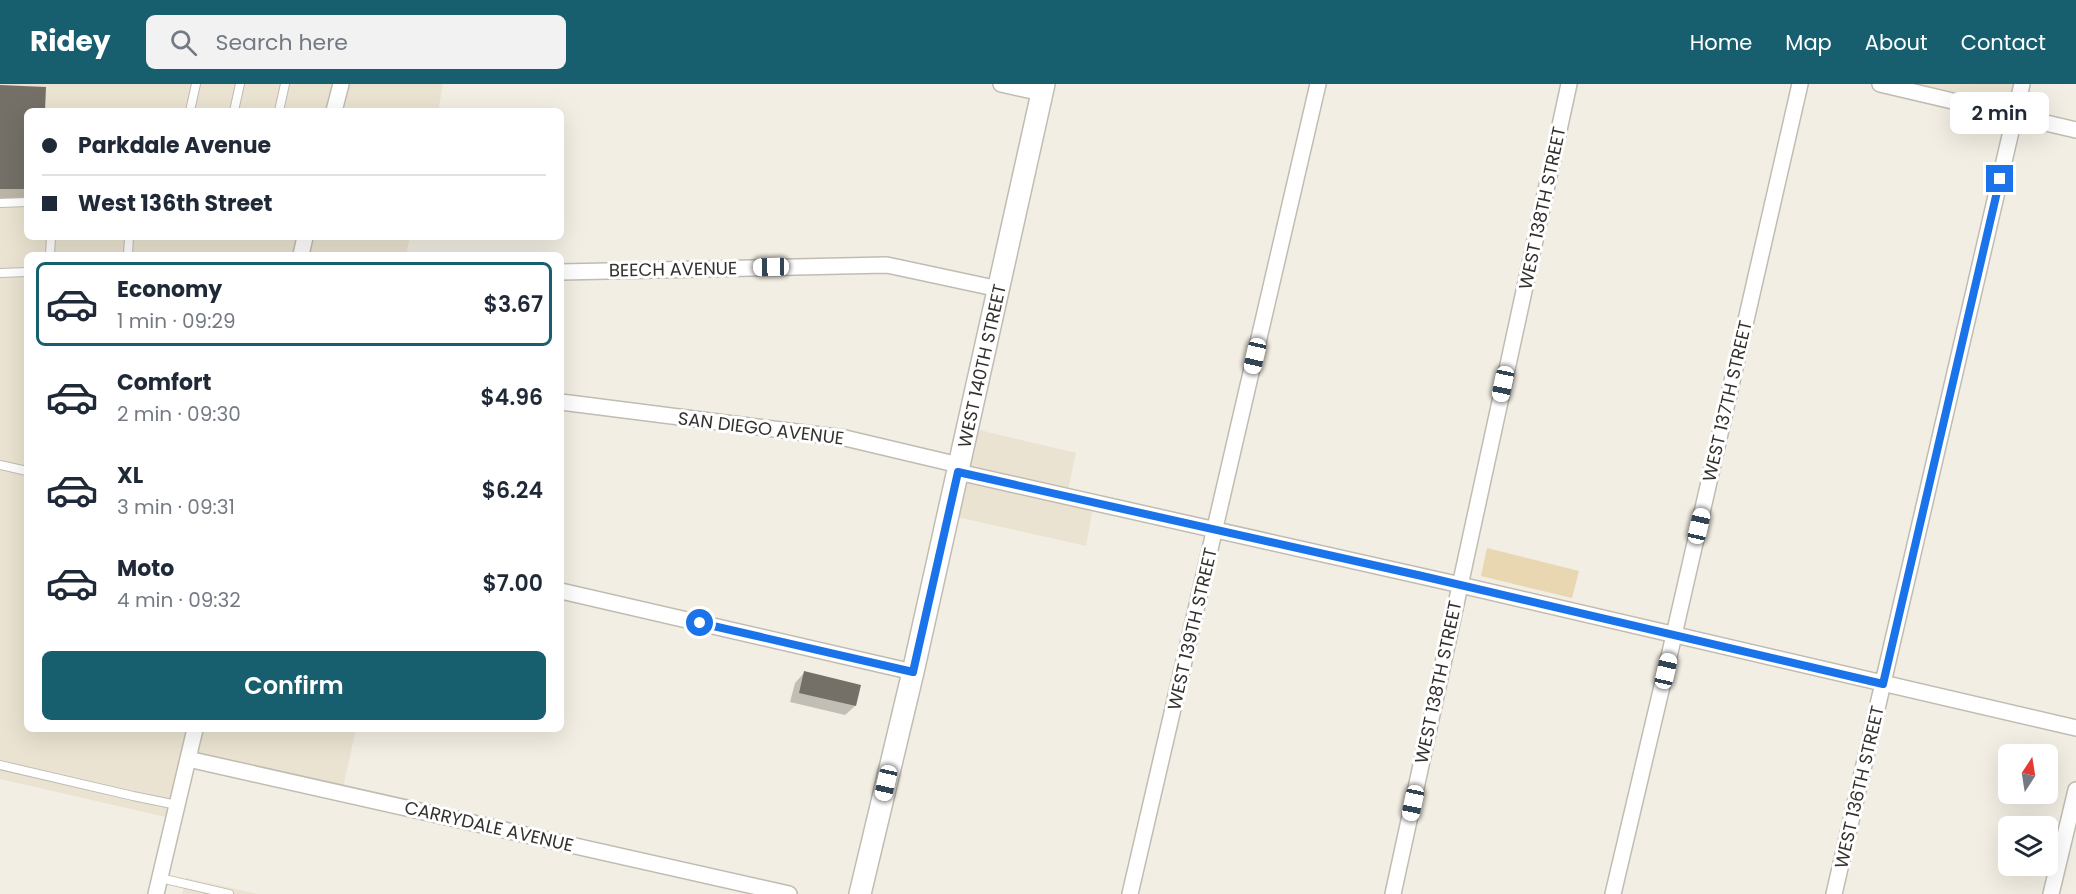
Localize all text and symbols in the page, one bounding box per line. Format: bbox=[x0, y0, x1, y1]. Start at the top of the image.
search box bbox=[146, 15, 566, 69]
text: Ridey bbox=[30, 22, 110, 61]
icon: search bbox=[167, 26, 200, 59]
text: Search here bbox=[215, 27, 348, 58]
text: Home bbox=[1690, 28, 1752, 57]
text: Map bbox=[1785, 28, 1832, 57]
text: About bbox=[1865, 28, 1928, 57]
text: Contact bbox=[1961, 28, 2046, 57]
callout: 2 min bbox=[1950, 92, 2050, 134]
text: 2 min bbox=[1972, 99, 2027, 127]
street label: WEST 138TH STREET bbox=[1513, 124, 1572, 292]
text: Parkdale Avenue bbox=[78, 130, 271, 161]
route end bbox=[1986, 165, 2013, 192]
text: West 136th Street bbox=[78, 188, 273, 219]
street label: BEECH AVENUE bbox=[609, 255, 737, 283]
car bbox=[753, 258, 789, 276]
text: Economy bbox=[117, 274, 222, 305]
icon: car bbox=[45, 277, 99, 331]
street label: WEST 140TH STREET bbox=[951, 281, 1012, 450]
text: $3.67 bbox=[484, 289, 543, 320]
text: 1 min · 09:29 bbox=[117, 307, 236, 335]
street label: WEST 137TH STREET bbox=[1696, 318, 1758, 484]
car bbox=[1242, 336, 1268, 376]
car bbox=[1490, 365, 1516, 403]
text: Comfort bbox=[117, 367, 211, 398]
icon: car bbox=[45, 370, 99, 424]
text: $4.96 bbox=[480, 382, 543, 413]
text: 2 min · 09:30 bbox=[117, 400, 241, 428]
street label: SAN DIEGO AVENUE bbox=[677, 405, 845, 451]
text: XL bbox=[117, 460, 143, 491]
icon: car bbox=[45, 463, 99, 517]
text: $6.24 bbox=[482, 475, 543, 506]
text: 3 min · 09:31 bbox=[117, 493, 235, 521]
car bbox=[1686, 506, 1712, 546]
street label: WEST 139TH STREET bbox=[1161, 545, 1223, 713]
text: Moto bbox=[117, 553, 174, 584]
icon: car bbox=[45, 556, 99, 610]
text: $7.00 bbox=[482, 568, 543, 599]
text: 4 min · 09:32 bbox=[117, 586, 241, 614]
street label: WEST 138TH STREET bbox=[1409, 598, 1468, 766]
route start bbox=[686, 609, 713, 636]
button: Confirm bbox=[42, 651, 546, 720]
car bbox=[1653, 651, 1679, 691]
street label: WEST 136TH STREET bbox=[1828, 703, 1890, 871]
north arrow bbox=[1998, 744, 2058, 804]
map controls bbox=[1998, 744, 2058, 876]
car bbox=[873, 763, 899, 803]
car bbox=[1400, 784, 1426, 822]
street label: CARRYDALE AVENUE bbox=[402, 794, 576, 858]
button: layers bbox=[1998, 816, 2058, 876]

